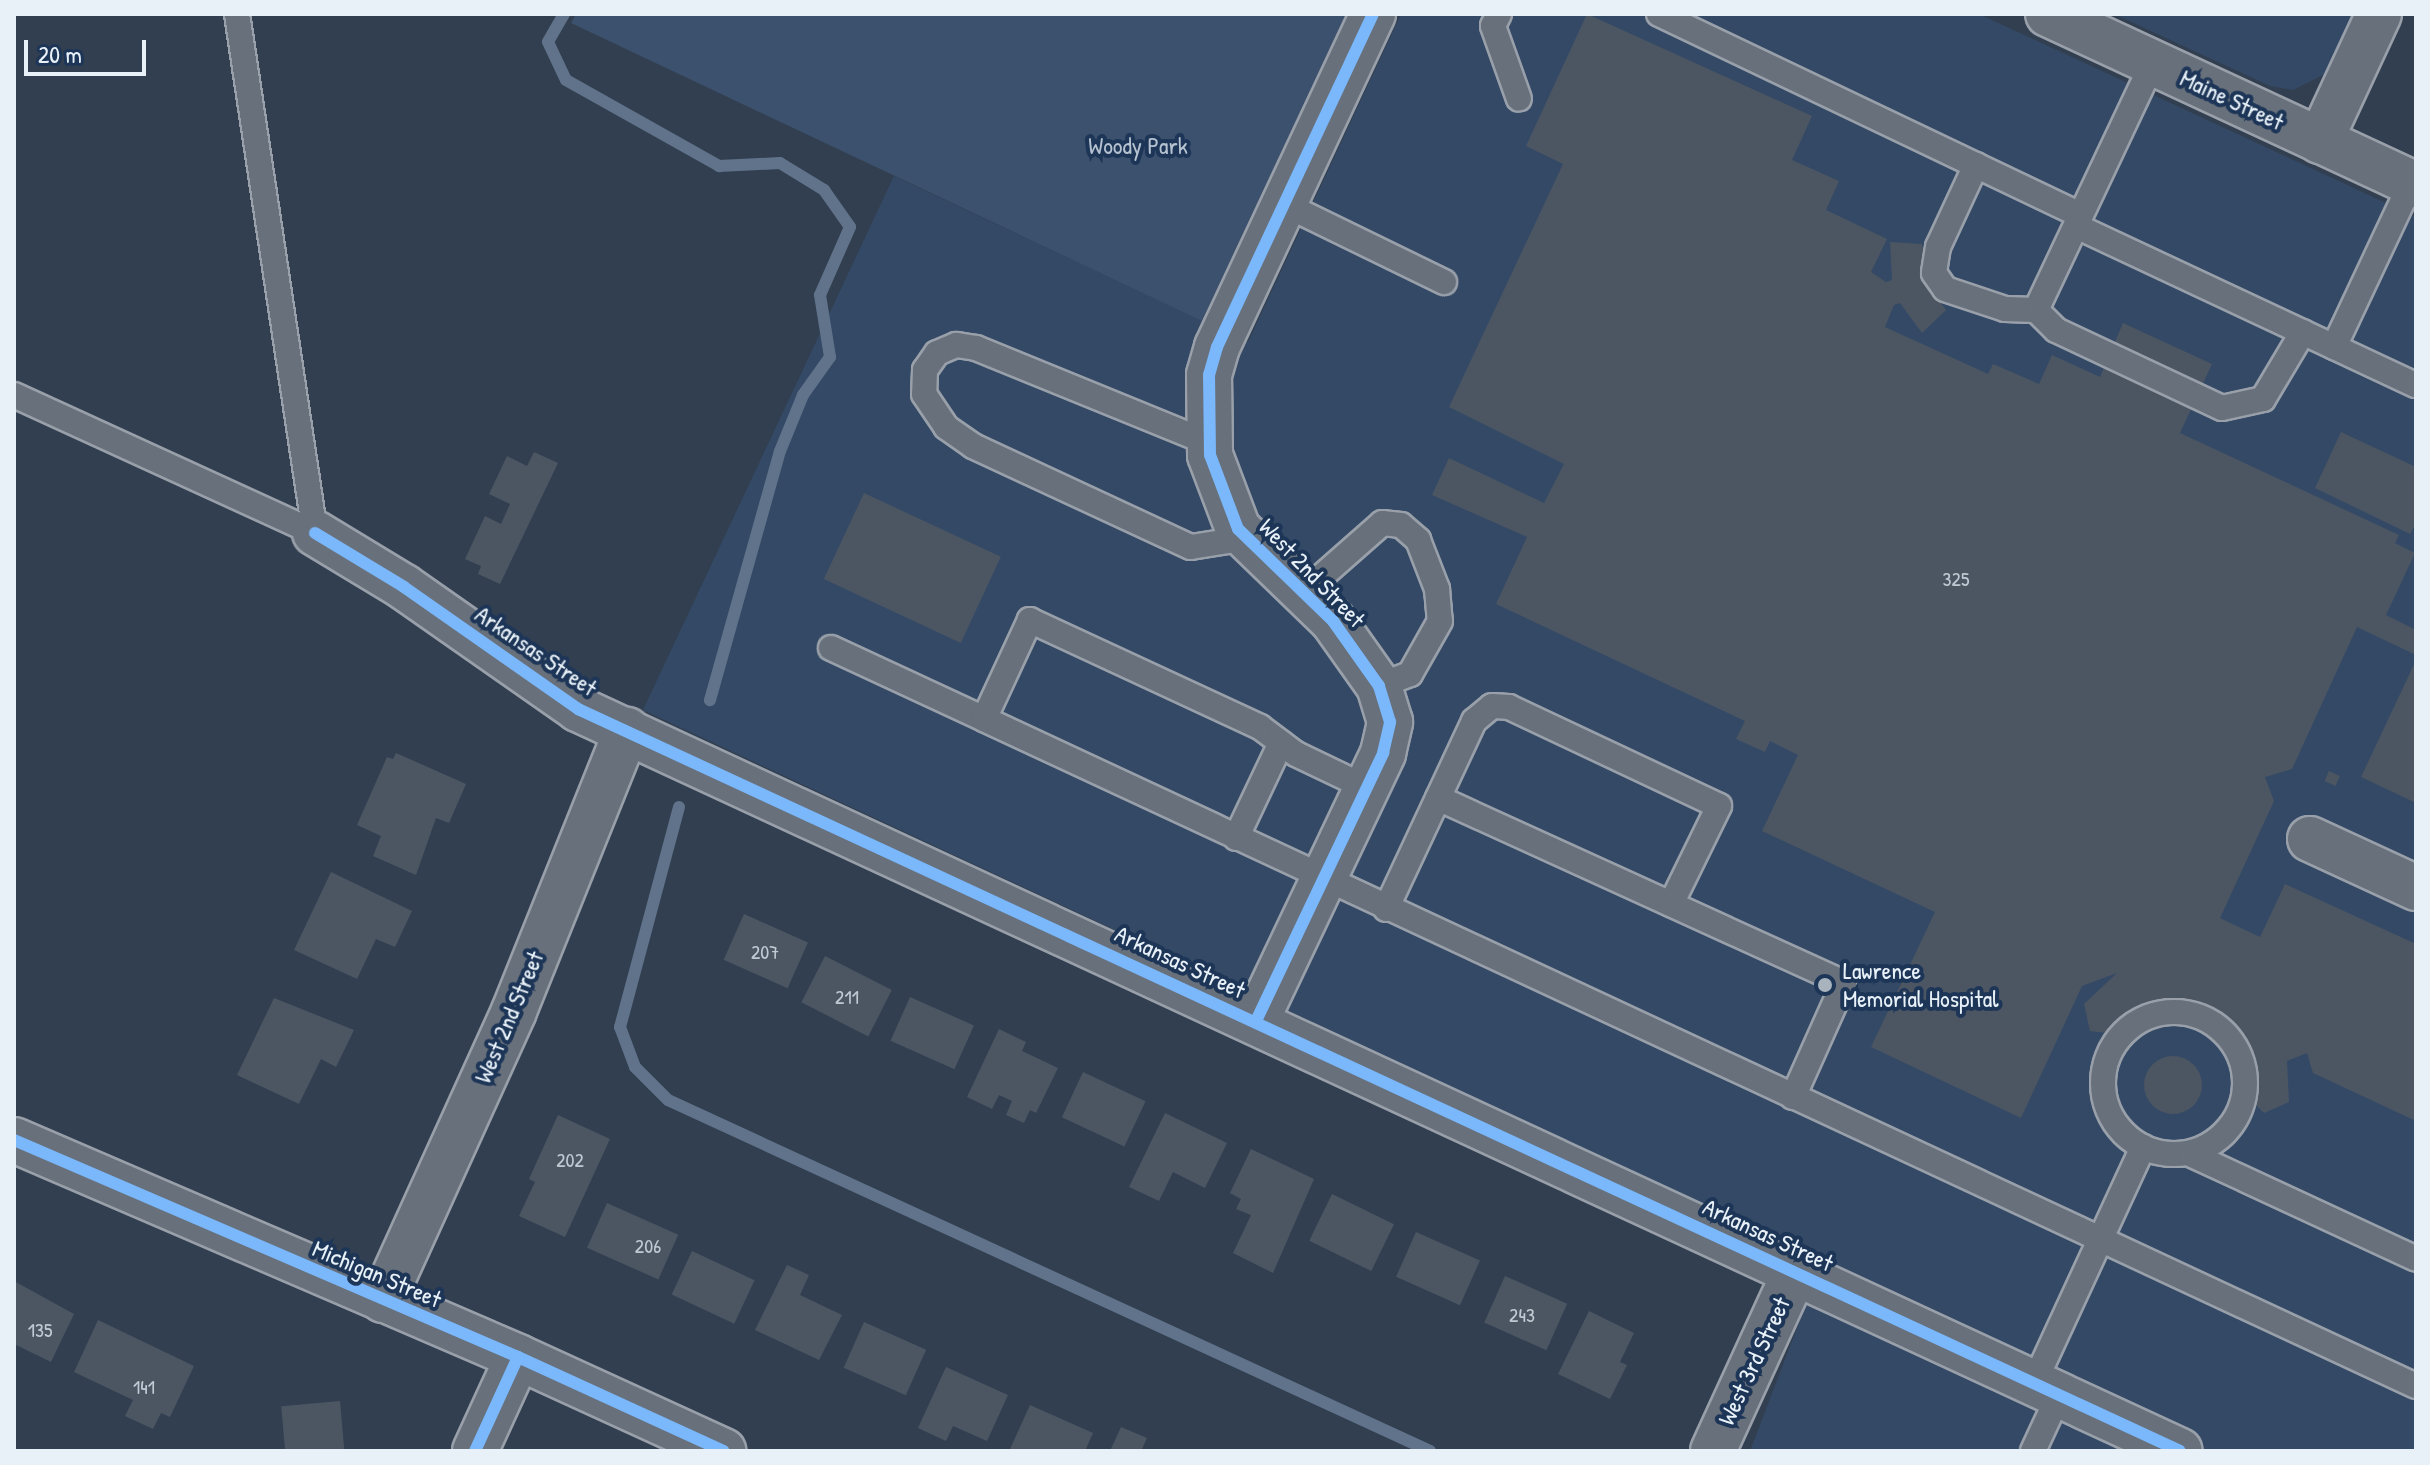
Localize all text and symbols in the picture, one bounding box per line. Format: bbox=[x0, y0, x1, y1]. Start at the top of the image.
scale bar bbox=[28, 24, 150, 74]
text: 20 m bbox=[38, 38, 82, 70]
street label: Maine Street bbox=[2176, 64, 2288, 136]
park label: Woody Park bbox=[1088, 132, 1188, 160]
street label: West 2nd Street bbox=[1253, 513, 1371, 633]
house number: 325 bbox=[1943, 566, 1969, 590]
street label: Arkansas Street bbox=[470, 600, 602, 702]
street label: Arkansas Street bbox=[1110, 919, 1250, 1005]
house number: 207 bbox=[751, 939, 779, 963]
street label: West 2nd Street bbox=[468, 947, 550, 1087]
place label: Lawrence Memorial Hospital bbox=[1843, 957, 1999, 1013]
marker: Lawrence Memorial Hospital bbox=[1814, 974, 1836, 996]
house number: 211 bbox=[835, 984, 859, 1008]
house number: 202 bbox=[556, 1147, 584, 1171]
street label: Arkansas Street bbox=[1698, 1192, 1838, 1278]
house number: 206 bbox=[635, 1233, 661, 1257]
street label: Michigan Street bbox=[308, 1234, 446, 1314]
street label: West 3rd Street bbox=[1712, 1292, 1796, 1430]
house number: 243 bbox=[1509, 1302, 1535, 1326]
house number: 135 bbox=[28, 1317, 52, 1341]
house number: 141 bbox=[133, 1374, 155, 1398]

